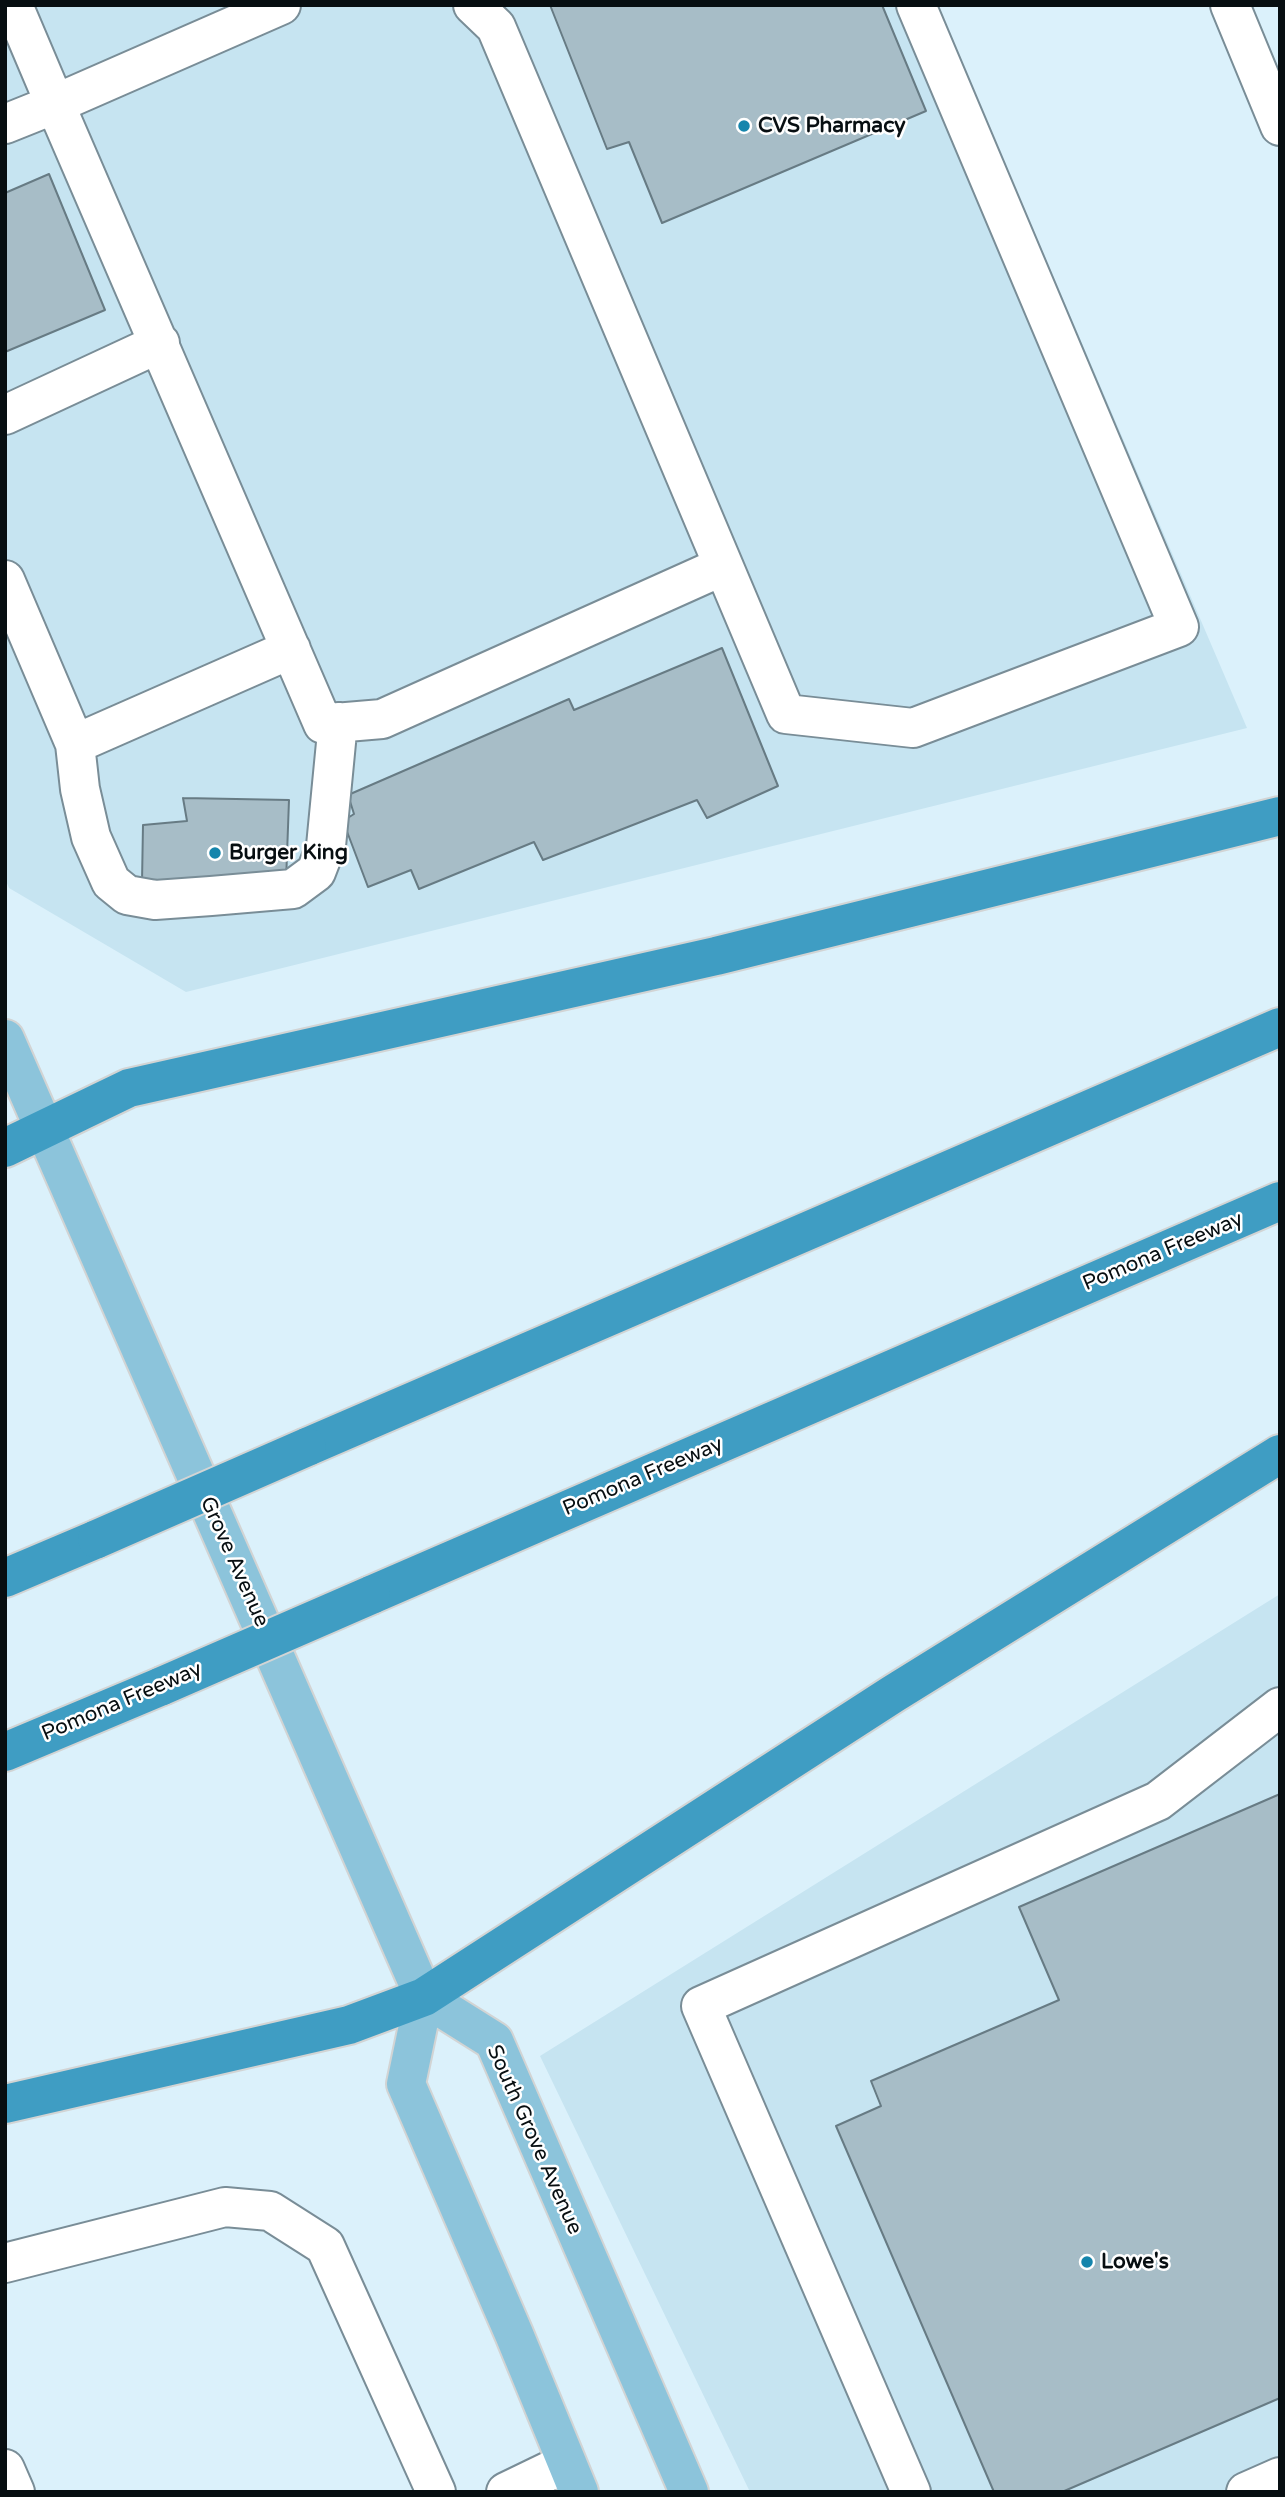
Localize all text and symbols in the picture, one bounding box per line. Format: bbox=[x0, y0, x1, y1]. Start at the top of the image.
place label: CVS Pharmacy bbox=[758, 113, 906, 139]
marker: CVS Pharmacy bbox=[736, 118, 752, 134]
place label: Burger King bbox=[229, 840, 348, 866]
marker: Burger King bbox=[207, 845, 223, 861]
street label: Pomona Freeway bbox=[1079, 1207, 1247, 1297]
street label: Pomona Freeway bbox=[559, 1432, 727, 1522]
street label: Grove Avenue bbox=[194, 1493, 274, 1631]
street label: Pomona Freeway bbox=[38, 1657, 206, 1747]
street label: South Grove Avenue bbox=[481, 2041, 587, 2239]
place label: Lowe's bbox=[1101, 2249, 1169, 2275]
marker: Lowe's bbox=[1079, 2254, 1095, 2270]

